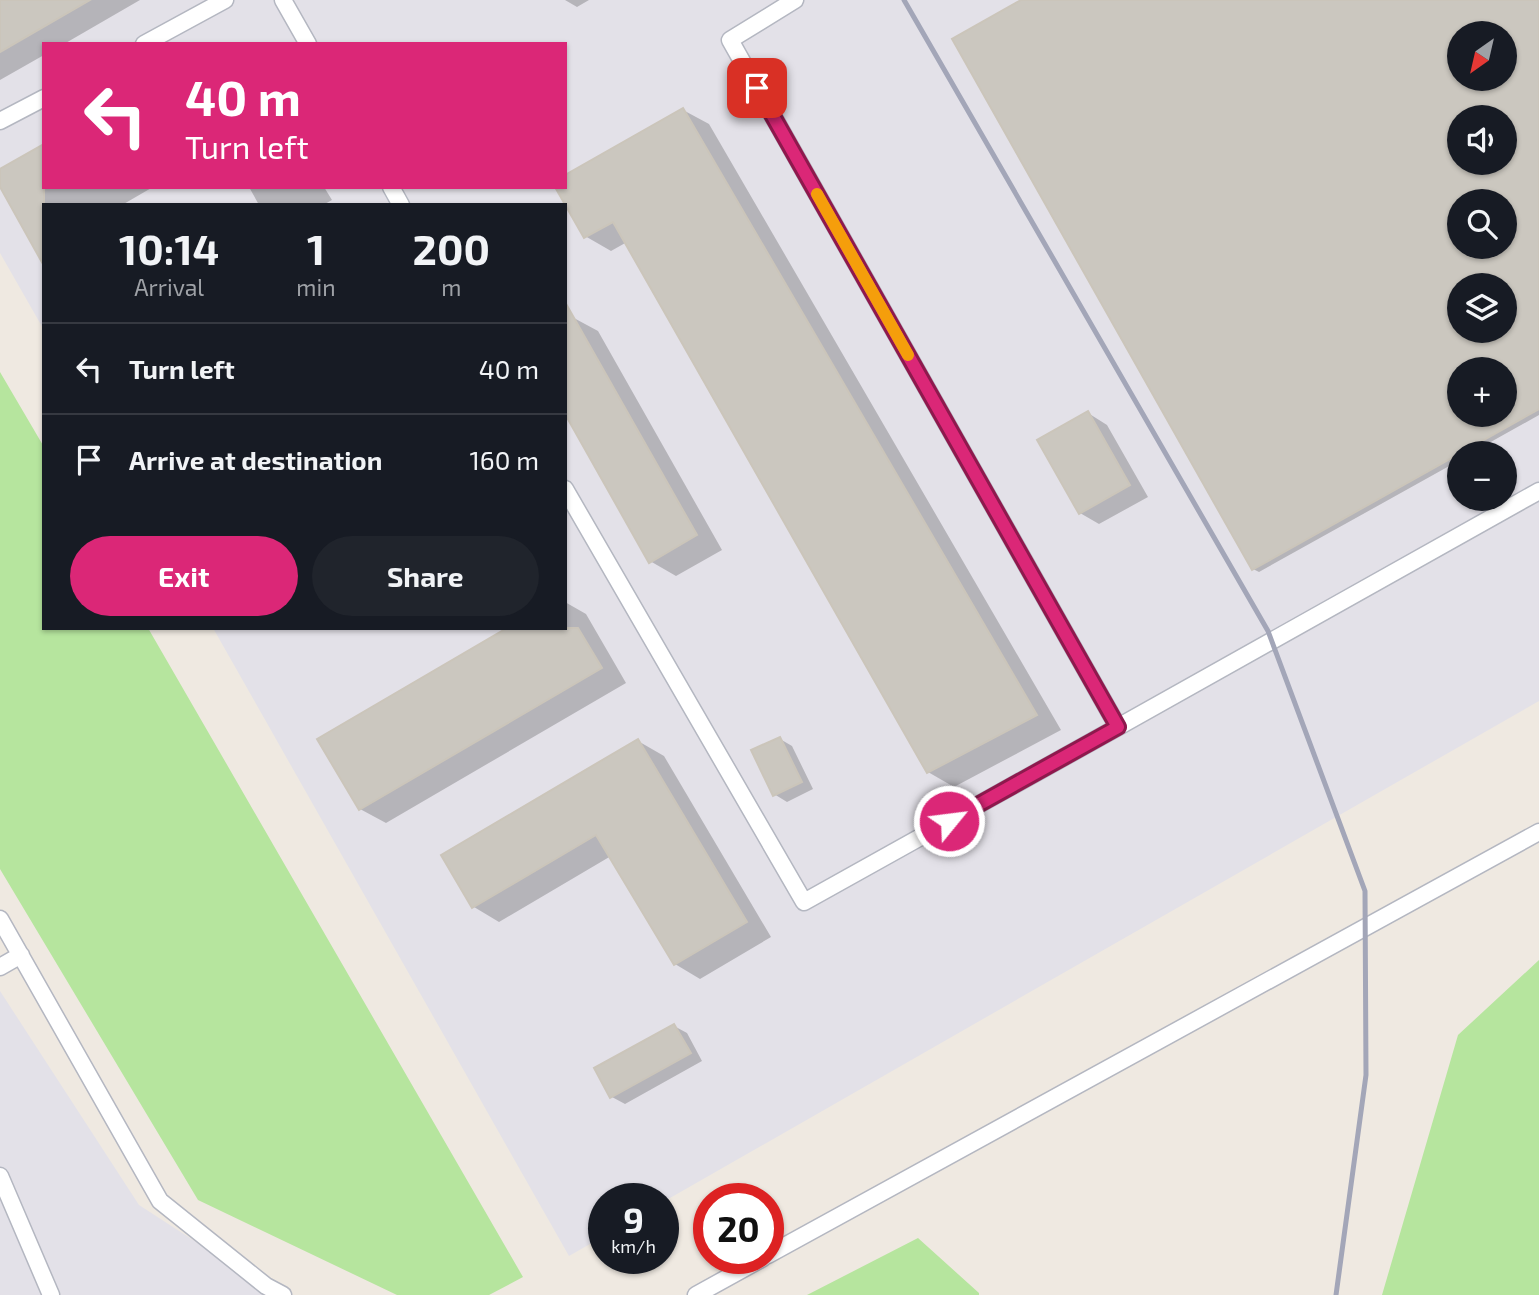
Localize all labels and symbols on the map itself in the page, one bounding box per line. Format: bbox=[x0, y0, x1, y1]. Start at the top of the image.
north arrow bbox=[1447, 21, 1517, 91]
pin bbox=[727, 58, 787, 118]
position arrow bbox=[912, 784, 986, 858]
speed limit sign: 20 bbox=[693, 1183, 784, 1274]

